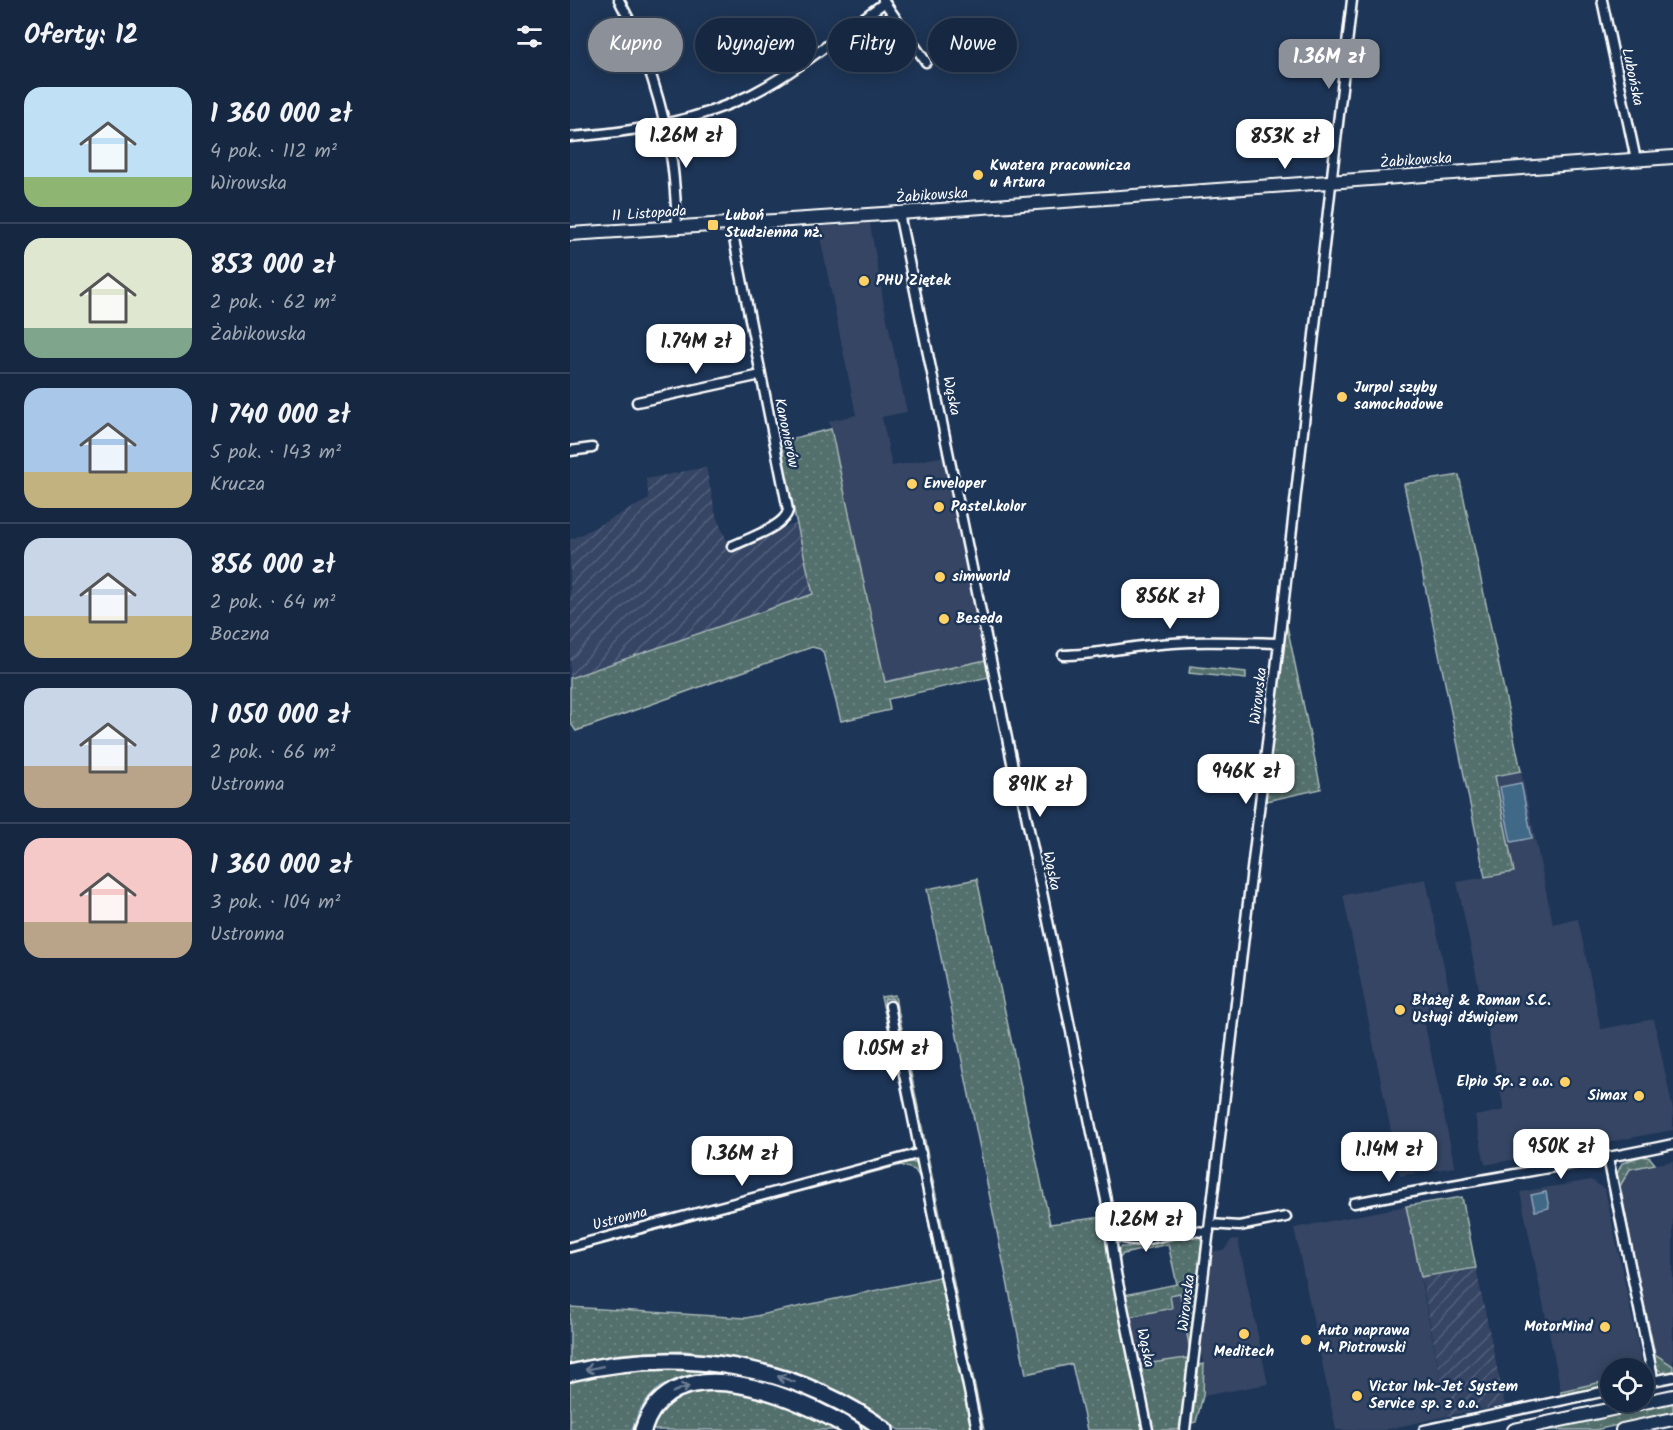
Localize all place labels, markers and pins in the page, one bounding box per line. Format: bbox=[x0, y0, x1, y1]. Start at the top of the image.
pin: 1.36M zł bbox=[1267, 39, 1391, 90]
pin: 1.26M zł bbox=[624, 118, 748, 169]
pin: 853K zł bbox=[1230, 119, 1340, 170]
place label: Kwatera pracownicza u Artura bbox=[990, 154, 1131, 195]
marker: Kwatera pracownicza u Artura bbox=[971, 168, 985, 182]
place label: Luboń Studzienna nż. bbox=[725, 204, 823, 245]
marker: Luboń Studzienna nż. bbox=[706, 218, 720, 232]
place label: PHU Ziętek bbox=[876, 269, 951, 293]
marker: PHU Ziętek bbox=[857, 274, 871, 288]
pin: 1.74M zł bbox=[634, 324, 758, 375]
place label: Jurpol szyby samochodowe bbox=[1354, 376, 1444, 417]
marker: Jurpol szyby samochodowe bbox=[1335, 390, 1349, 404]
place label: Enveloper bbox=[924, 472, 986, 496]
marker: Enveloper bbox=[905, 477, 919, 491]
place label: Pastel.kolor bbox=[951, 495, 1027, 519]
marker: Pastel.kolor bbox=[932, 500, 946, 514]
place label: simworld bbox=[952, 565, 1011, 589]
marker: simworld bbox=[933, 570, 947, 584]
pin: 856K zł bbox=[1115, 579, 1225, 630]
place label: Beseda bbox=[956, 607, 1003, 631]
marker: Beseda bbox=[937, 612, 951, 626]
pin: 946K zł bbox=[1191, 754, 1301, 805]
pin: 891K zł bbox=[985, 767, 1095, 818]
place label: Błażej & Roman S.C. Usługi dźwigiem bbox=[1412, 989, 1551, 1030]
marker: Błażej & Roman S.C. Usługi dźwigiem bbox=[1393, 1003, 1407, 1017]
pin: 1.05M zł bbox=[831, 1031, 955, 1082]
place label: Elpio Sp. z o.o. bbox=[1457, 1070, 1553, 1094]
marker: Elpio Sp. z o.o. bbox=[1558, 1075, 1572, 1089]
place label: Simax bbox=[1588, 1084, 1628, 1108]
marker: Simax bbox=[1632, 1089, 1646, 1103]
pin: 950K zł bbox=[1506, 1129, 1616, 1180]
pin: 1.14M zł bbox=[1327, 1132, 1451, 1183]
pin: 1.36M zł bbox=[680, 1136, 804, 1187]
pin: 1.26M zł bbox=[1084, 1202, 1208, 1253]
place label: MotorMind bbox=[1524, 1315, 1594, 1339]
place label: Auto naprawa M. Piotrowski bbox=[1318, 1319, 1410, 1360]
marker: MotorMind bbox=[1598, 1320, 1612, 1334]
marker: Meditech bbox=[1237, 1327, 1251, 1341]
marker: Auto naprawa M. Piotrowski bbox=[1299, 1333, 1313, 1347]
place label: Meditech bbox=[1214, 1340, 1274, 1364]
place label: Victor Ink-Jet System Service sp. z o.o. bbox=[1369, 1375, 1518, 1416]
marker: Victor Ink-Jet System Service sp. z o.o. bbox=[1350, 1389, 1364, 1403]

